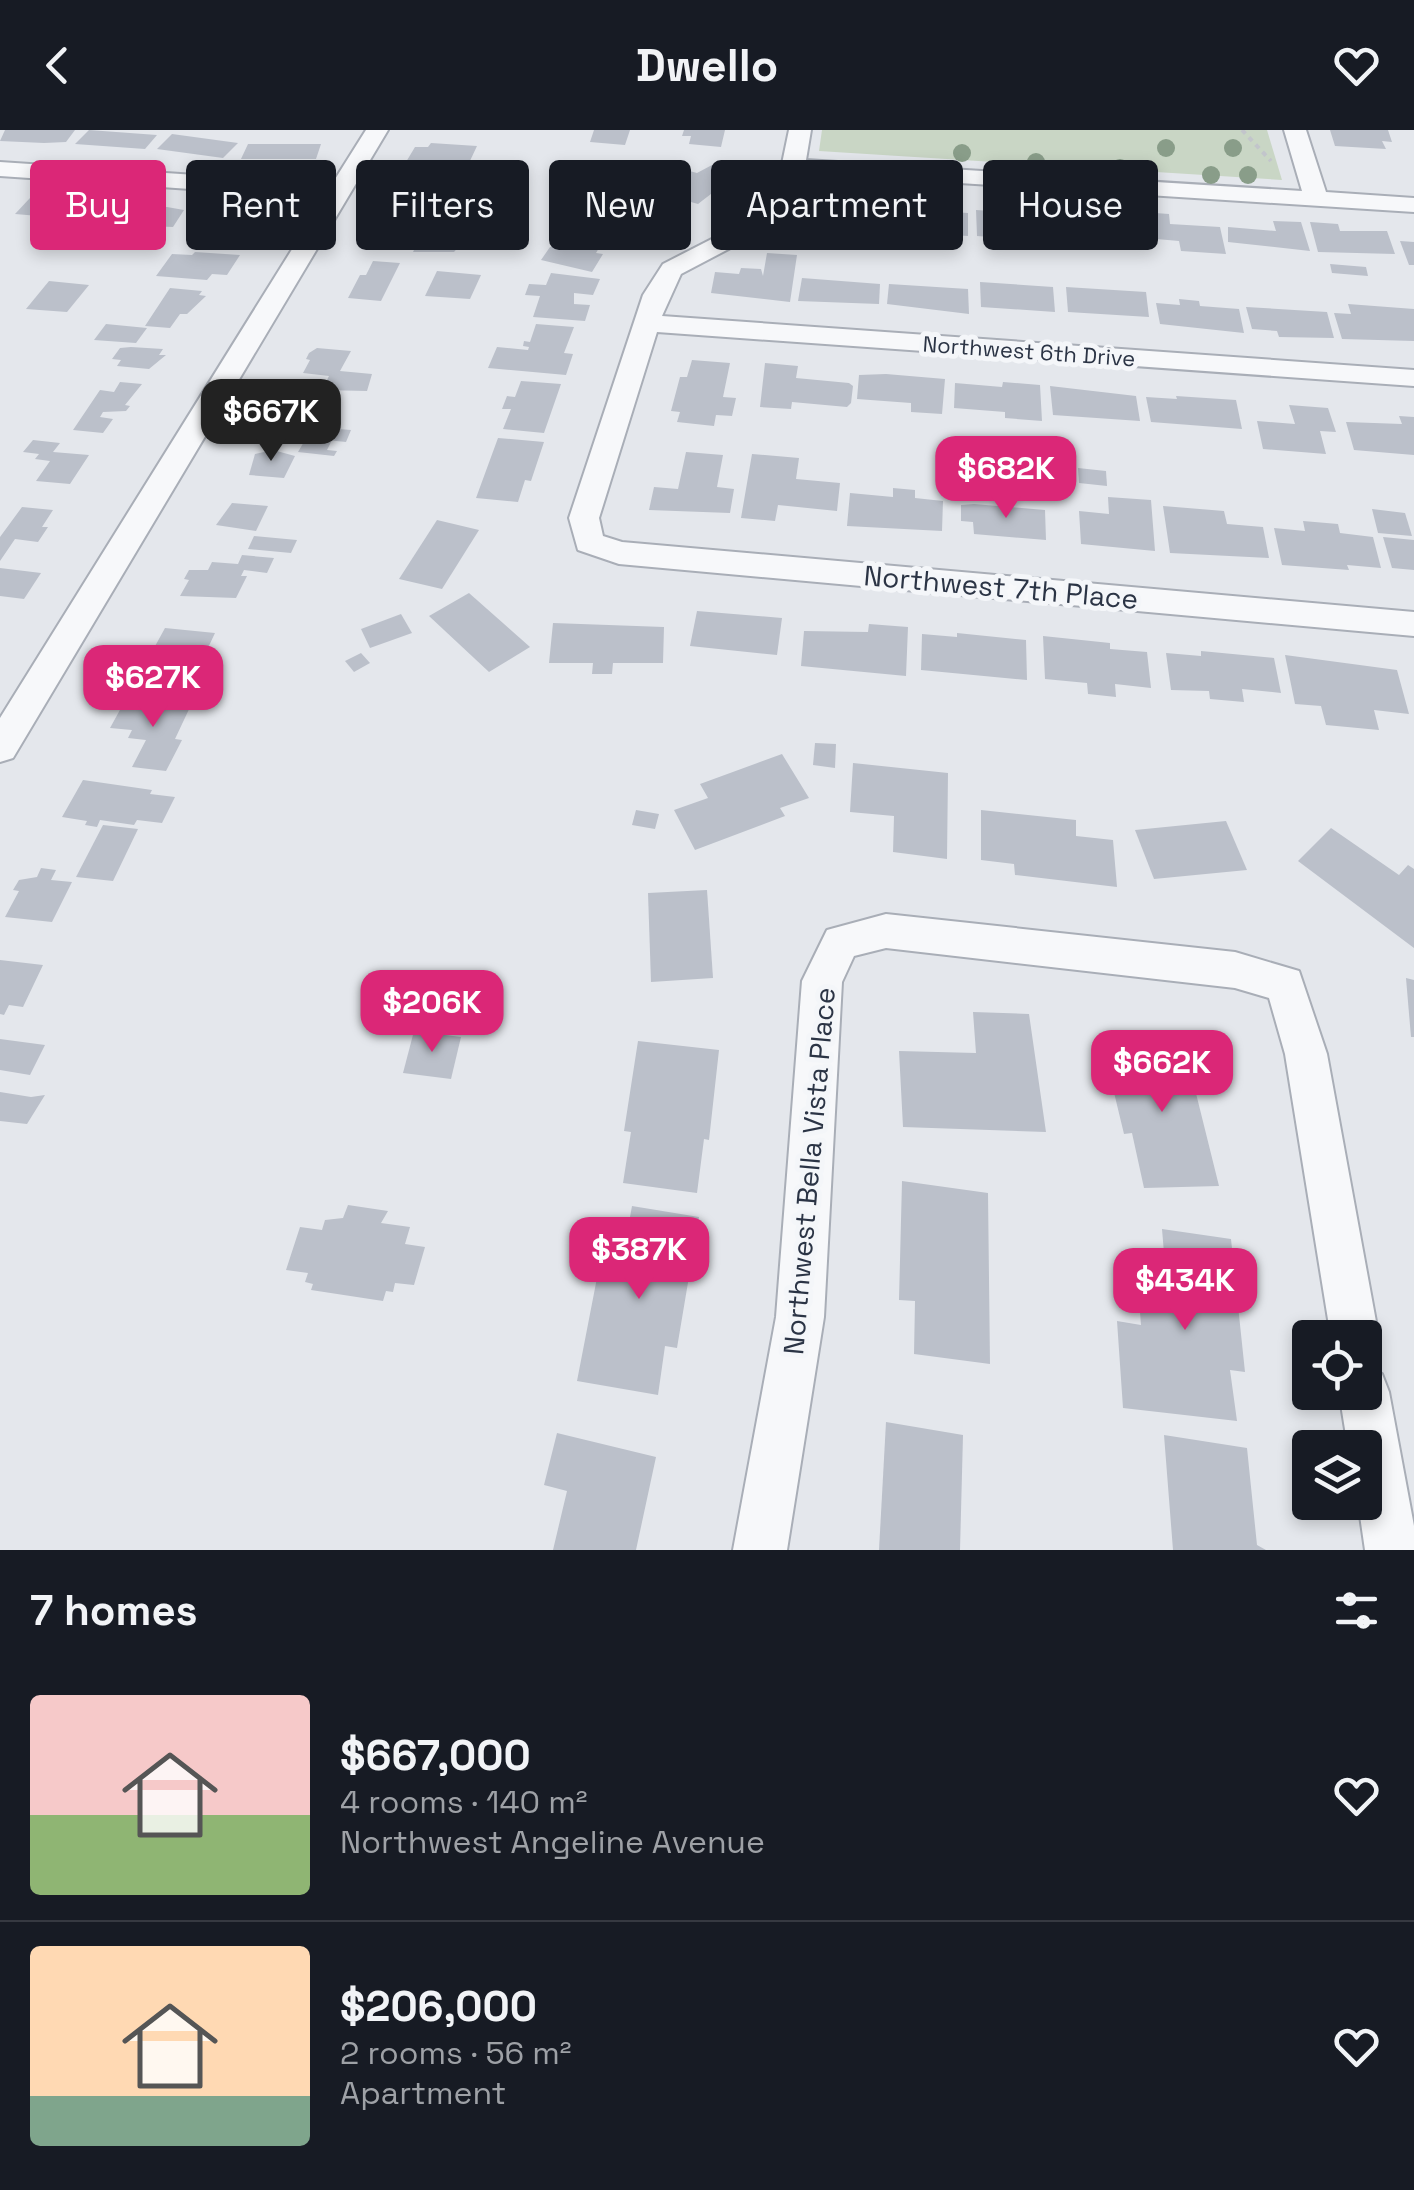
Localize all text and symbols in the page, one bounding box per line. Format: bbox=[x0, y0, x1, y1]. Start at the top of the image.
text: Dwello bbox=[636, 37, 778, 94]
icon: back bbox=[30, 38, 85, 93]
icon: heart bbox=[1329, 38, 1384, 93]
chip: Buy bbox=[30, 160, 166, 250]
chip: Rent bbox=[186, 160, 336, 250]
chip: Filters bbox=[356, 160, 529, 250]
chip: New bbox=[549, 160, 691, 250]
chip: Apartment bbox=[711, 160, 963, 250]
chip: House bbox=[983, 160, 1158, 250]
street label: Northwest 6th Drive bbox=[922, 330, 1136, 372]
pin: $667K bbox=[201, 379, 341, 464]
text: $667K bbox=[223, 391, 319, 431]
pin: $682K bbox=[936, 436, 1076, 521]
text: $682K bbox=[957, 448, 1055, 488]
street label: Northwest 7th Place bbox=[862, 557, 1140, 617]
pin: $627K bbox=[83, 645, 223, 730]
text: $627K bbox=[105, 657, 201, 697]
pin: $206K bbox=[362, 970, 502, 1055]
text: $206K bbox=[383, 982, 481, 1022]
street label: Northwest Bella Vista Place bbox=[775, 986, 843, 1356]
pin: $662K bbox=[1092, 1030, 1232, 1115]
text: $662K bbox=[1113, 1042, 1211, 1082]
pin: $387K bbox=[569, 1217, 709, 1302]
text: $387K bbox=[591, 1229, 687, 1269]
pin: $434K bbox=[1115, 1248, 1255, 1333]
text: $434K bbox=[1135, 1260, 1235, 1300]
map controls bbox=[1292, 1320, 1382, 1520]
button: locate bbox=[1292, 1320, 1382, 1410]
button: layers bbox=[1292, 1430, 1382, 1520]
icon: filters bbox=[1329, 1583, 1384, 1638]
text: 7 homes bbox=[30, 1584, 198, 1637]
text: $667,000 bbox=[340, 1729, 531, 1782]
icon: home bbox=[110, 1735, 230, 1855]
icon: heart bbox=[1329, 1768, 1384, 1823]
text: 4 rooms · 140 m² bbox=[340, 1782, 587, 1822]
text: Northwest Angeline Avenue bbox=[340, 1822, 765, 1862]
text: $206,000 bbox=[340, 1980, 537, 2033]
icon: home bbox=[110, 1986, 230, 2106]
icon: heart bbox=[1329, 2019, 1384, 2074]
text: 2 rooms · 56 m² bbox=[340, 2033, 572, 2073]
text: Apartment bbox=[340, 2073, 506, 2113]

